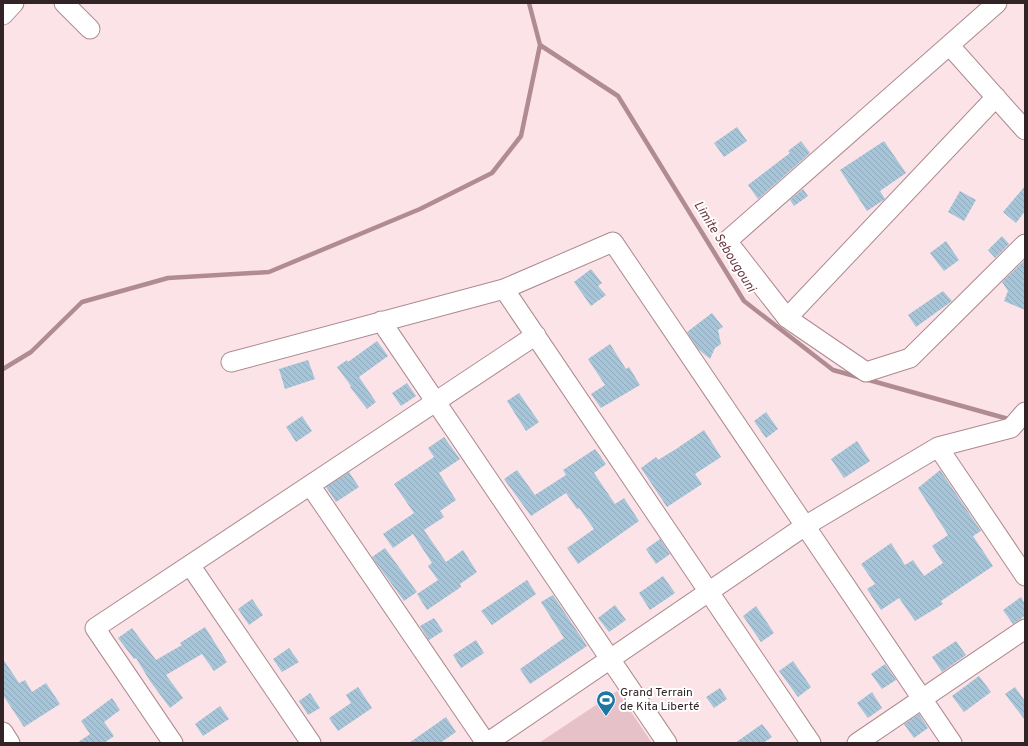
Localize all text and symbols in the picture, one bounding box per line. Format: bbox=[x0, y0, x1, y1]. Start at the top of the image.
water label: Limite Sebougouni bbox=[689, 198, 759, 296]
place label: Grand Terrain de Kita Liberté bbox=[620, 685, 700, 715]
sports icon: Grand Terrain de Kita Liberté bbox=[595, 689, 617, 717]

